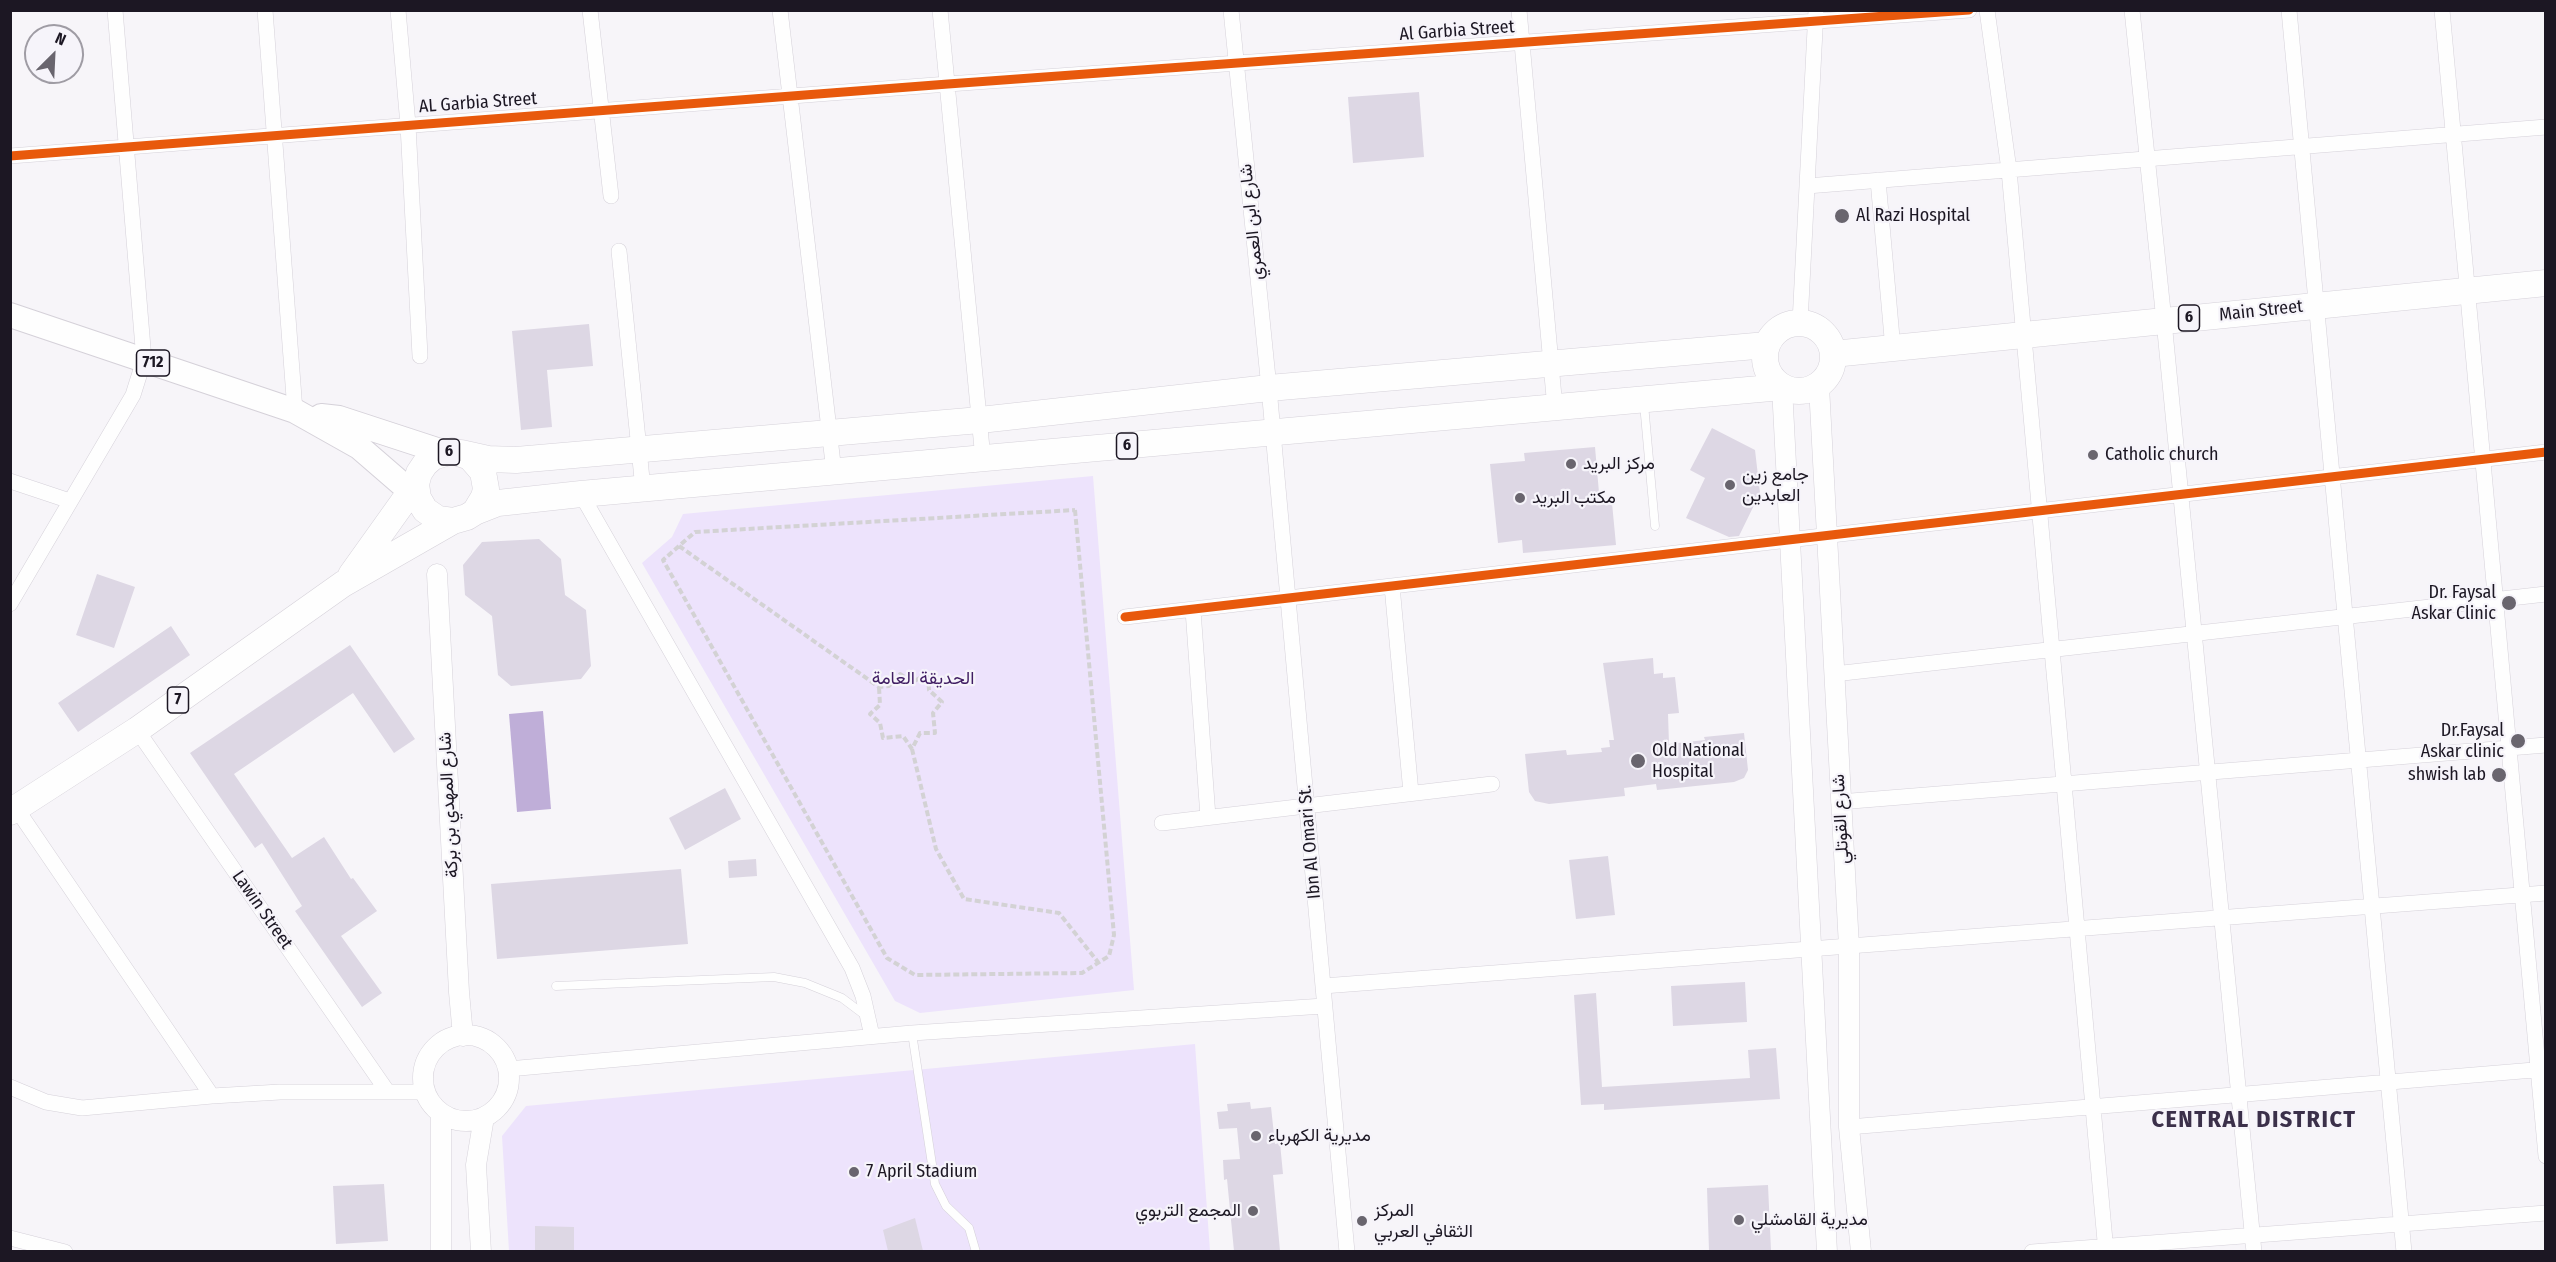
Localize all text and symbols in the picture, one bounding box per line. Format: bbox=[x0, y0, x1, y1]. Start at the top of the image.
street label: Al Garbia Street bbox=[1399, 16, 1515, 46]
north arrow bbox=[24, 24, 84, 84]
text: N bbox=[52, 28, 69, 50]
street label: AL Garbia Street bbox=[418, 88, 538, 118]
street label: شارع ابن العمري bbox=[1235, 163, 1269, 281]
place label: Al Razi Hospital bbox=[1856, 205, 1970, 227]
marker: Al Razi Hospital bbox=[1833, 207, 1851, 225]
street label: Main Street bbox=[2218, 296, 2304, 326]
road number: 6 bbox=[2178, 305, 2200, 331]
road number: 712 bbox=[136, 350, 170, 376]
road number: 6 bbox=[1116, 433, 1138, 459]
road number: 6 bbox=[438, 439, 460, 465]
place label: Catholic church bbox=[2105, 444, 2218, 466]
marker: Catholic church bbox=[2086, 448, 2100, 462]
place label: مركز البريد bbox=[1583, 453, 1655, 475]
marker: مركز البريد bbox=[1564, 457, 1578, 471]
place label: جامع زين العابدين bbox=[1742, 464, 1809, 506]
marker: جامع زين العابدين bbox=[1723, 478, 1737, 492]
place label: مكتب البريد bbox=[1532, 487, 1616, 509]
marker: مكتب البريد bbox=[1513, 491, 1527, 505]
place label: Dr. Faysal Askar Clinic bbox=[2411, 582, 2496, 624]
marker: Dr. Faysal Askar Clinic bbox=[2500, 594, 2518, 612]
park label: الحديقة العامة bbox=[872, 668, 974, 690]
road number: 7 bbox=[168, 687, 188, 713]
place label: Dr.Faysal Askar clinic bbox=[2421, 720, 2504, 762]
street label: شارع المهدي بن بركة bbox=[434, 732, 464, 878]
marker: Dr.Faysal Askar clinic bbox=[2509, 732, 2527, 750]
place label: Old National Hospital bbox=[1652, 740, 1744, 783]
marker: Old National Hospital bbox=[1629, 752, 1647, 770]
place label: shwish lab bbox=[2408, 764, 2486, 786]
marker: shwish lab bbox=[2490, 766, 2508, 784]
street label: شارع القوتلي bbox=[1828, 773, 1854, 865]
street label: Ibn Al Omari St. bbox=[1294, 784, 1326, 900]
street label: Lawin Street bbox=[227, 867, 297, 953]
district label: CENTRAL DISTRICT bbox=[2151, 1106, 2357, 1134]
place label: مديرية الكهرباء bbox=[1268, 1125, 1371, 1147]
marker: مديرية الكهرباء bbox=[1249, 1129, 1263, 1143]
place label: 7 April Stadium bbox=[866, 1161, 977, 1183]
marker: 7 April Stadium bbox=[847, 1165, 861, 1179]
place label: المجمع التربوي bbox=[1135, 1200, 1241, 1222]
place label: المركز الثقافي العربي bbox=[1374, 1200, 1473, 1242]
marker: المجمع التربوي bbox=[1246, 1204, 1260, 1218]
place label: مديرية القامشلي bbox=[1751, 1209, 1868, 1231]
marker: مديرية القامشلي bbox=[1732, 1213, 1746, 1227]
marker: المركز الثقافي العربي bbox=[1355, 1214, 1369, 1228]

